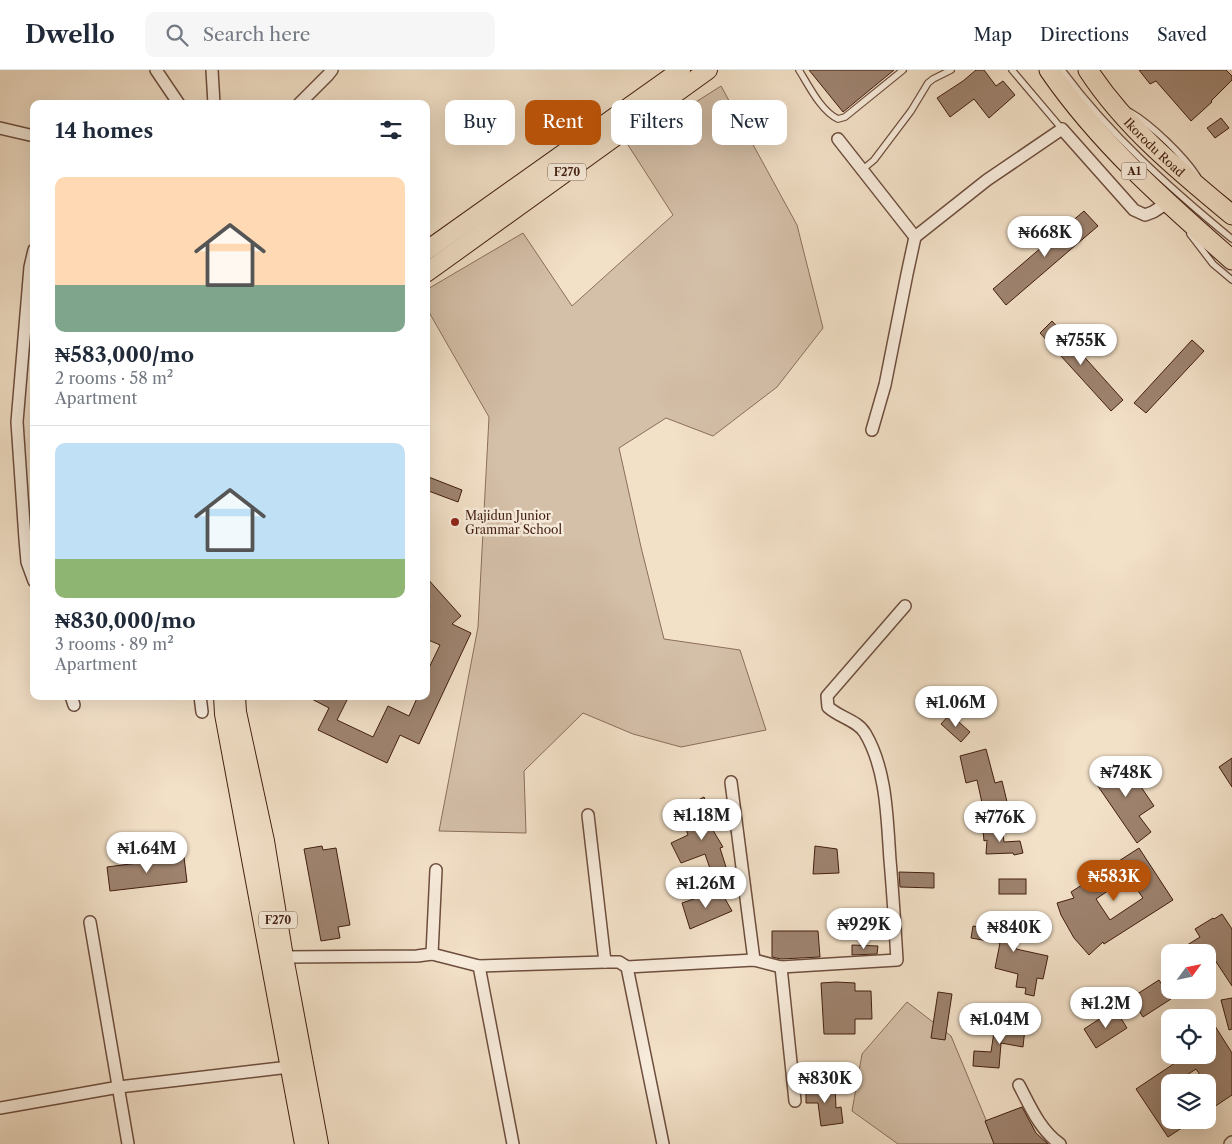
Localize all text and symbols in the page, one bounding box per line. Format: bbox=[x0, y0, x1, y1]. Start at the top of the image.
search box bbox=[145, 12, 495, 57]
text: Dwello bbox=[25, 20, 115, 49]
icon: search bbox=[163, 21, 191, 49]
text: Search here bbox=[203, 23, 310, 46]
text: Map bbox=[973, 24, 1012, 46]
text: Directions bbox=[1040, 24, 1129, 46]
text: Saved bbox=[1157, 24, 1207, 46]
chip: Buy bbox=[445, 100, 515, 145]
chip: Rent bbox=[525, 100, 601, 145]
chip: Filters bbox=[611, 100, 702, 145]
chip: New bbox=[712, 100, 787, 145]
street label: Ikorodu Road bbox=[1121, 114, 1188, 180]
icon: filters bbox=[377, 116, 405, 144]
text: 14 homes bbox=[55, 118, 153, 143]
road number: A1 bbox=[1122, 162, 1146, 180]
road number: F270 bbox=[548, 164, 586, 180]
icon: home bbox=[185, 210, 275, 300]
pin: ₦668K bbox=[1010, 216, 1080, 258]
text: ₦668K bbox=[1018, 222, 1072, 242]
pin: ₦755K bbox=[1046, 324, 1116, 366]
text: ₦755K bbox=[1056, 330, 1106, 350]
text: ₦583,000/mo bbox=[55, 342, 194, 367]
text: 2 rooms · 58 m² bbox=[55, 368, 173, 388]
text: Apartment bbox=[55, 388, 137, 408]
icon: home bbox=[185, 475, 275, 565]
place label: Majidun Junior Grammar School bbox=[465, 508, 562, 537]
marker: Majidun Junior Grammar School bbox=[449, 516, 461, 528]
text: ₦830,000/mo bbox=[55, 608, 196, 633]
text: 3 rooms · 89 m² bbox=[55, 634, 174, 654]
text: Apartment bbox=[55, 654, 137, 674]
pin: ₦1.06M bbox=[915, 686, 997, 728]
text: ₦1.06M bbox=[926, 692, 986, 712]
pin: ₦748K bbox=[1091, 756, 1161, 798]
text: ₦748K bbox=[1100, 762, 1152, 782]
pin: ₦1.18M bbox=[661, 798, 743, 841]
pin: ₦776K bbox=[965, 800, 1035, 843]
text: ₦1.18M bbox=[673, 805, 731, 825]
text: ₦776K bbox=[975, 807, 1025, 827]
pin: ₦1.64M bbox=[106, 832, 188, 874]
text: ₦1.64M bbox=[117, 838, 177, 858]
pin: ₦583K bbox=[1079, 860, 1149, 902]
pin: ₦1.26M bbox=[665, 866, 747, 909]
text: ₦583K bbox=[1088, 866, 1140, 886]
text: ₦1.26M bbox=[676, 873, 736, 893]
pin: ₦929K bbox=[829, 908, 899, 950]
pin: ₦840K bbox=[979, 910, 1049, 953]
road number: F270 bbox=[259, 912, 297, 928]
text: ₦929K bbox=[838, 914, 890, 934]
text: ₦840K bbox=[987, 917, 1041, 937]
north arrow bbox=[1161, 944, 1216, 999]
map controls bbox=[1161, 944, 1216, 1129]
pin: ₦1.2M bbox=[1071, 986, 1141, 1029]
text: ₦1.2M bbox=[1081, 993, 1131, 1013]
pin: ₦1.04M bbox=[959, 1002, 1041, 1045]
text: ₦1.04M bbox=[970, 1009, 1030, 1029]
button: locate bbox=[1161, 1009, 1216, 1064]
pin: ₦830K bbox=[790, 1062, 860, 1104]
text: ₦830K bbox=[798, 1068, 852, 1088]
button: layers bbox=[1161, 1074, 1216, 1129]

